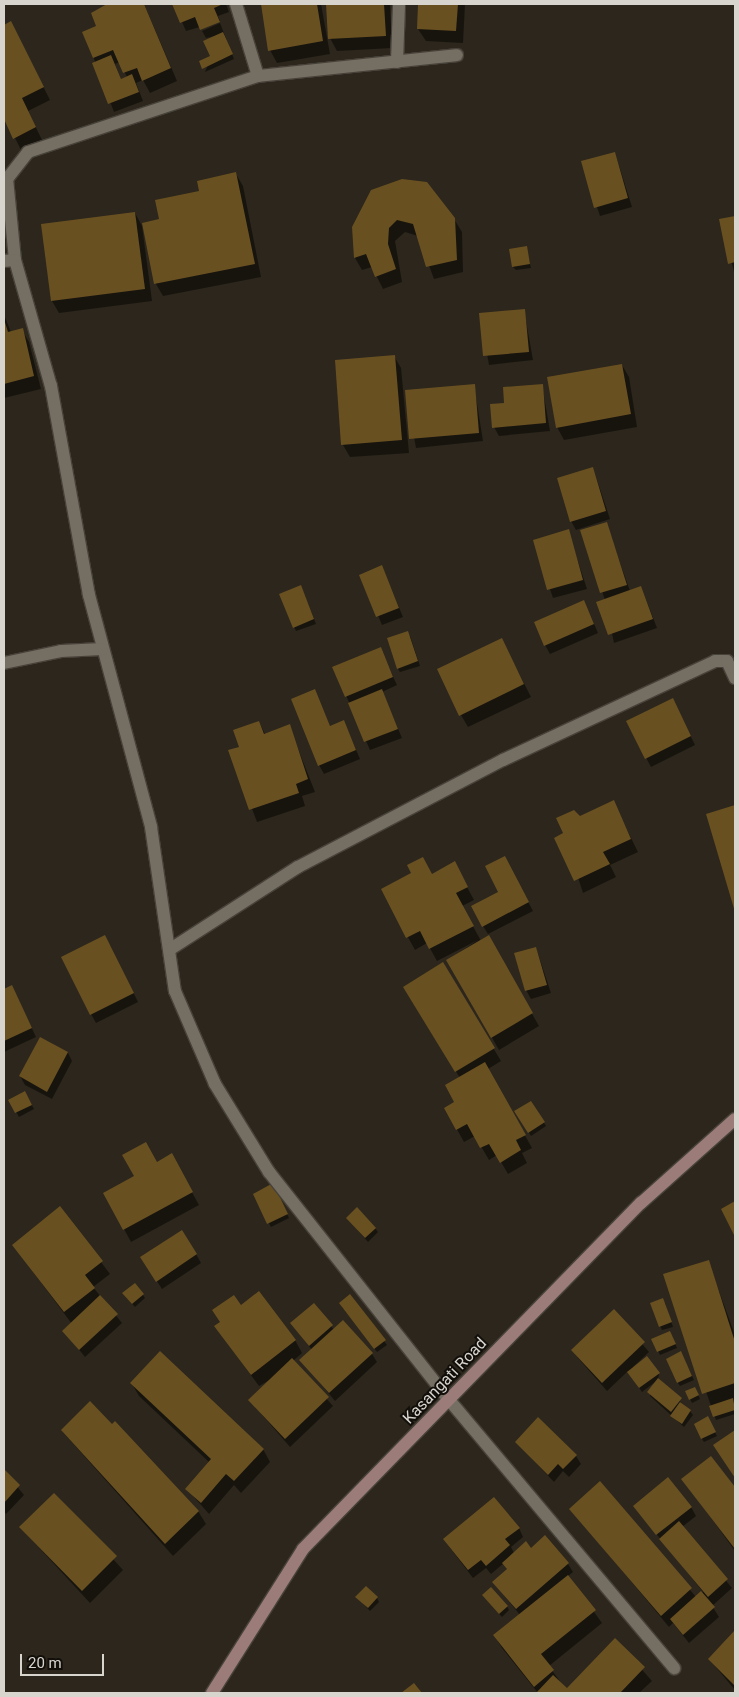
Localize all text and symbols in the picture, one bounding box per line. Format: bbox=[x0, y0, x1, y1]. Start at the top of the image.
street label: Kasangati Road bbox=[399, 1334, 491, 1428]
scale bar bbox=[22, 1644, 106, 1676]
text: 20 m bbox=[28, 1654, 62, 1672]

